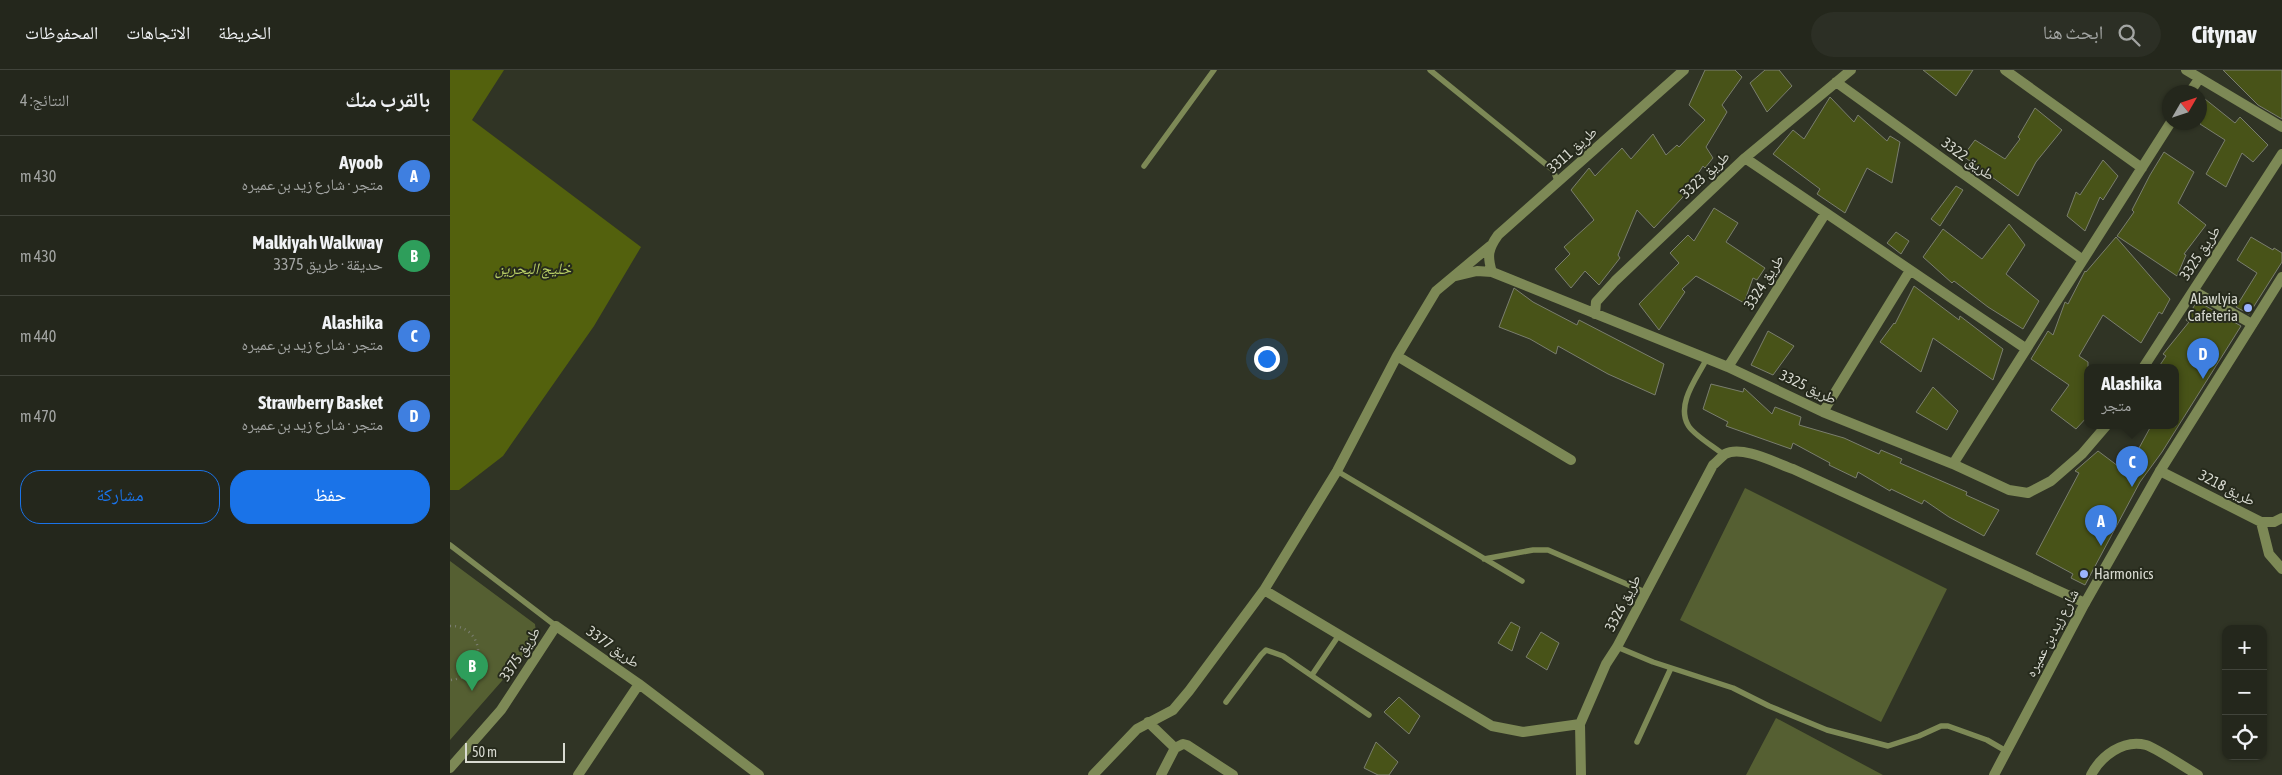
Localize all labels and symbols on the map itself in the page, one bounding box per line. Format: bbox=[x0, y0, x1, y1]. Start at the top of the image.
north arrow bbox=[2162, 85, 2207, 130]
street label: طريق 3311 bbox=[1543, 123, 1601, 178]
street label: طريق 3322 bbox=[1937, 134, 1998, 185]
street label: طريق 3323 bbox=[1677, 148, 1734, 203]
street label: طريق 3325 bbox=[2176, 222, 2225, 284]
street label: طريق 3324 bbox=[1740, 251, 1789, 313]
water label: خليج البحرين bbox=[495, 259, 572, 279]
place label: Alawlyia Cafeteria bbox=[2187, 290, 2238, 324]
marker: Alawlyia Cafeteria bbox=[2242, 302, 2254, 314]
pin: D bbox=[2187, 338, 2219, 379]
your location bbox=[1254, 346, 1280, 372]
street label: طريق 3325 bbox=[1776, 366, 1840, 409]
pin: C bbox=[2116, 446, 2148, 487]
street label: طريق 3218 bbox=[2195, 466, 2258, 511]
pin: A bbox=[2085, 505, 2117, 546]
place label: Harmonics bbox=[2094, 565, 2154, 582]
marker: Harmonics bbox=[2078, 568, 2090, 580]
street label: طريق 3326 bbox=[1601, 572, 1646, 635]
street label: شارع زيد بن عميره bbox=[2021, 586, 2084, 681]
street label: طريق 3377 bbox=[582, 622, 643, 673]
street label: طريق 3375 bbox=[496, 623, 545, 685]
pin: B bbox=[456, 650, 488, 691]
scale bar bbox=[465, 740, 565, 763]

